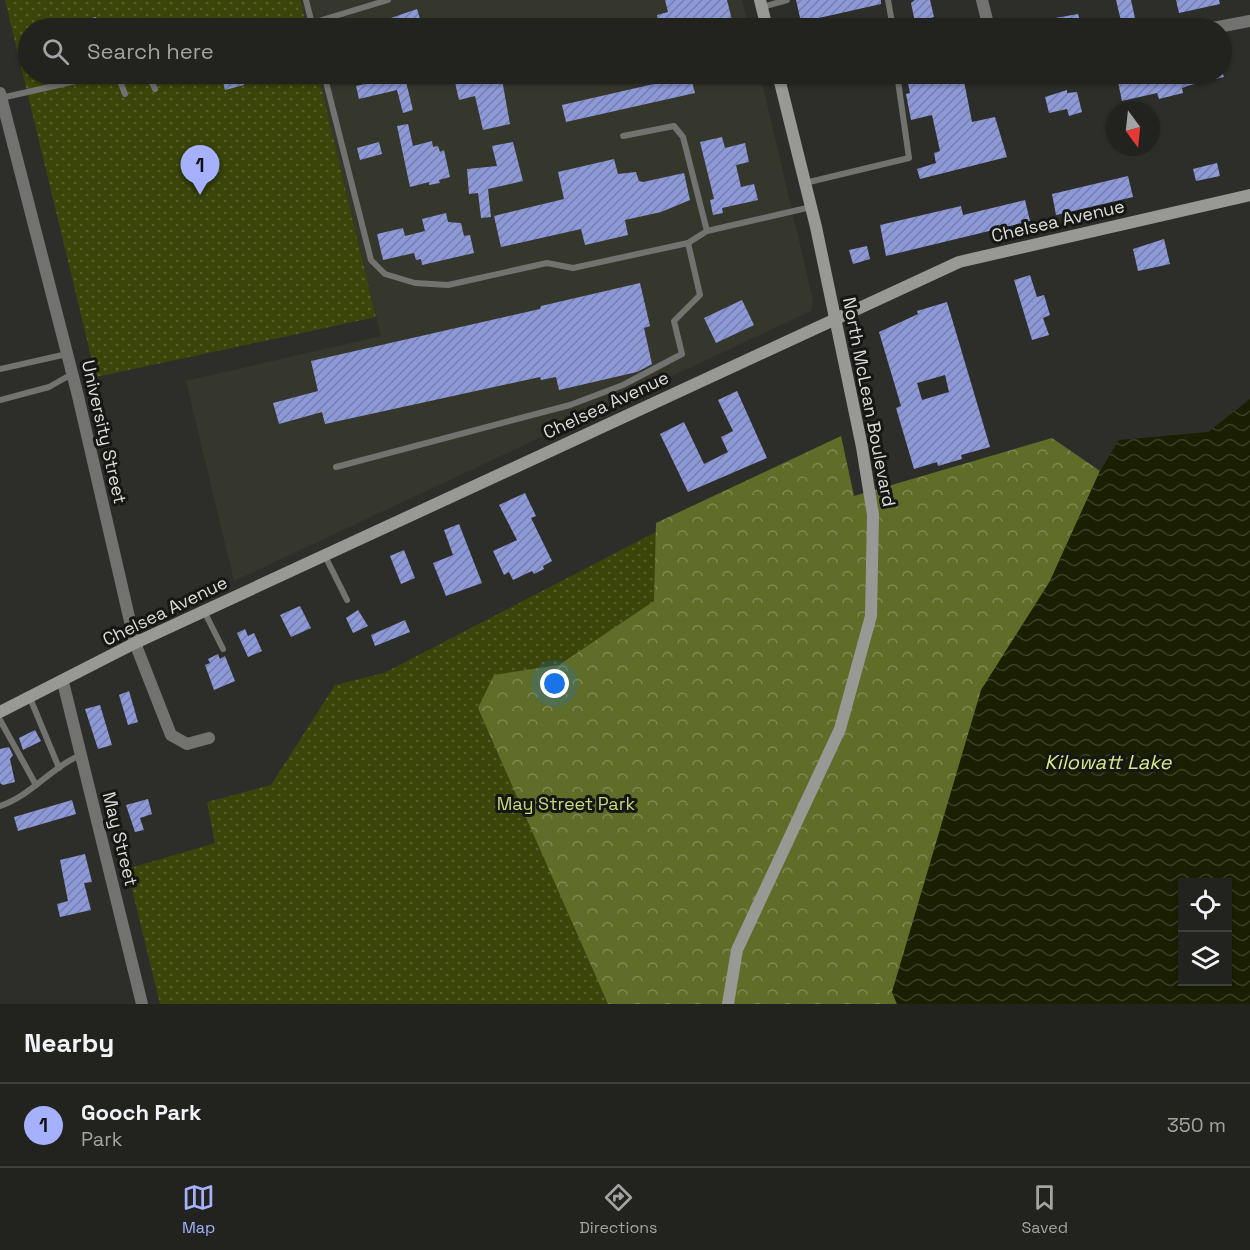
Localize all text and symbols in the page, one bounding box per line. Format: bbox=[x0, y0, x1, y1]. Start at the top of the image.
search box bbox=[18, 18, 1232, 84]
icon: search bbox=[39, 35, 72, 68]
text: Search here bbox=[87, 37, 214, 65]
north arrow bbox=[1106, 102, 1160, 156]
pin: 1 bbox=[180, 146, 220, 195]
street label: Chelsea Avenue bbox=[989, 194, 1127, 247]
street label: North McLean Boulevard bbox=[838, 295, 901, 509]
street label: University Street bbox=[77, 358, 132, 506]
street label: Chelsea Avenue bbox=[539, 365, 672, 444]
street label: Chelsea Avenue bbox=[99, 570, 231, 651]
your location bbox=[540, 669, 569, 698]
water label: Kilowatt Lake bbox=[1045, 749, 1173, 775]
street label: May Street bbox=[98, 789, 143, 888]
park label: May Street Park bbox=[497, 792, 636, 815]
map controls bbox=[1178, 878, 1232, 986]
button: locate bbox=[1178, 878, 1232, 932]
button: layers bbox=[1178, 932, 1232, 986]
text: Nearby bbox=[24, 1026, 114, 1060]
text: Gooch Park bbox=[81, 1098, 201, 1126]
text: 1 bbox=[39, 1112, 48, 1138]
text: 350 m bbox=[1167, 1112, 1226, 1138]
text: Park bbox=[81, 1126, 123, 1152]
tab: Map bbox=[182, 1181, 215, 1238]
tab: Directions bbox=[579, 1181, 658, 1238]
tab: Saved bbox=[1021, 1181, 1068, 1238]

